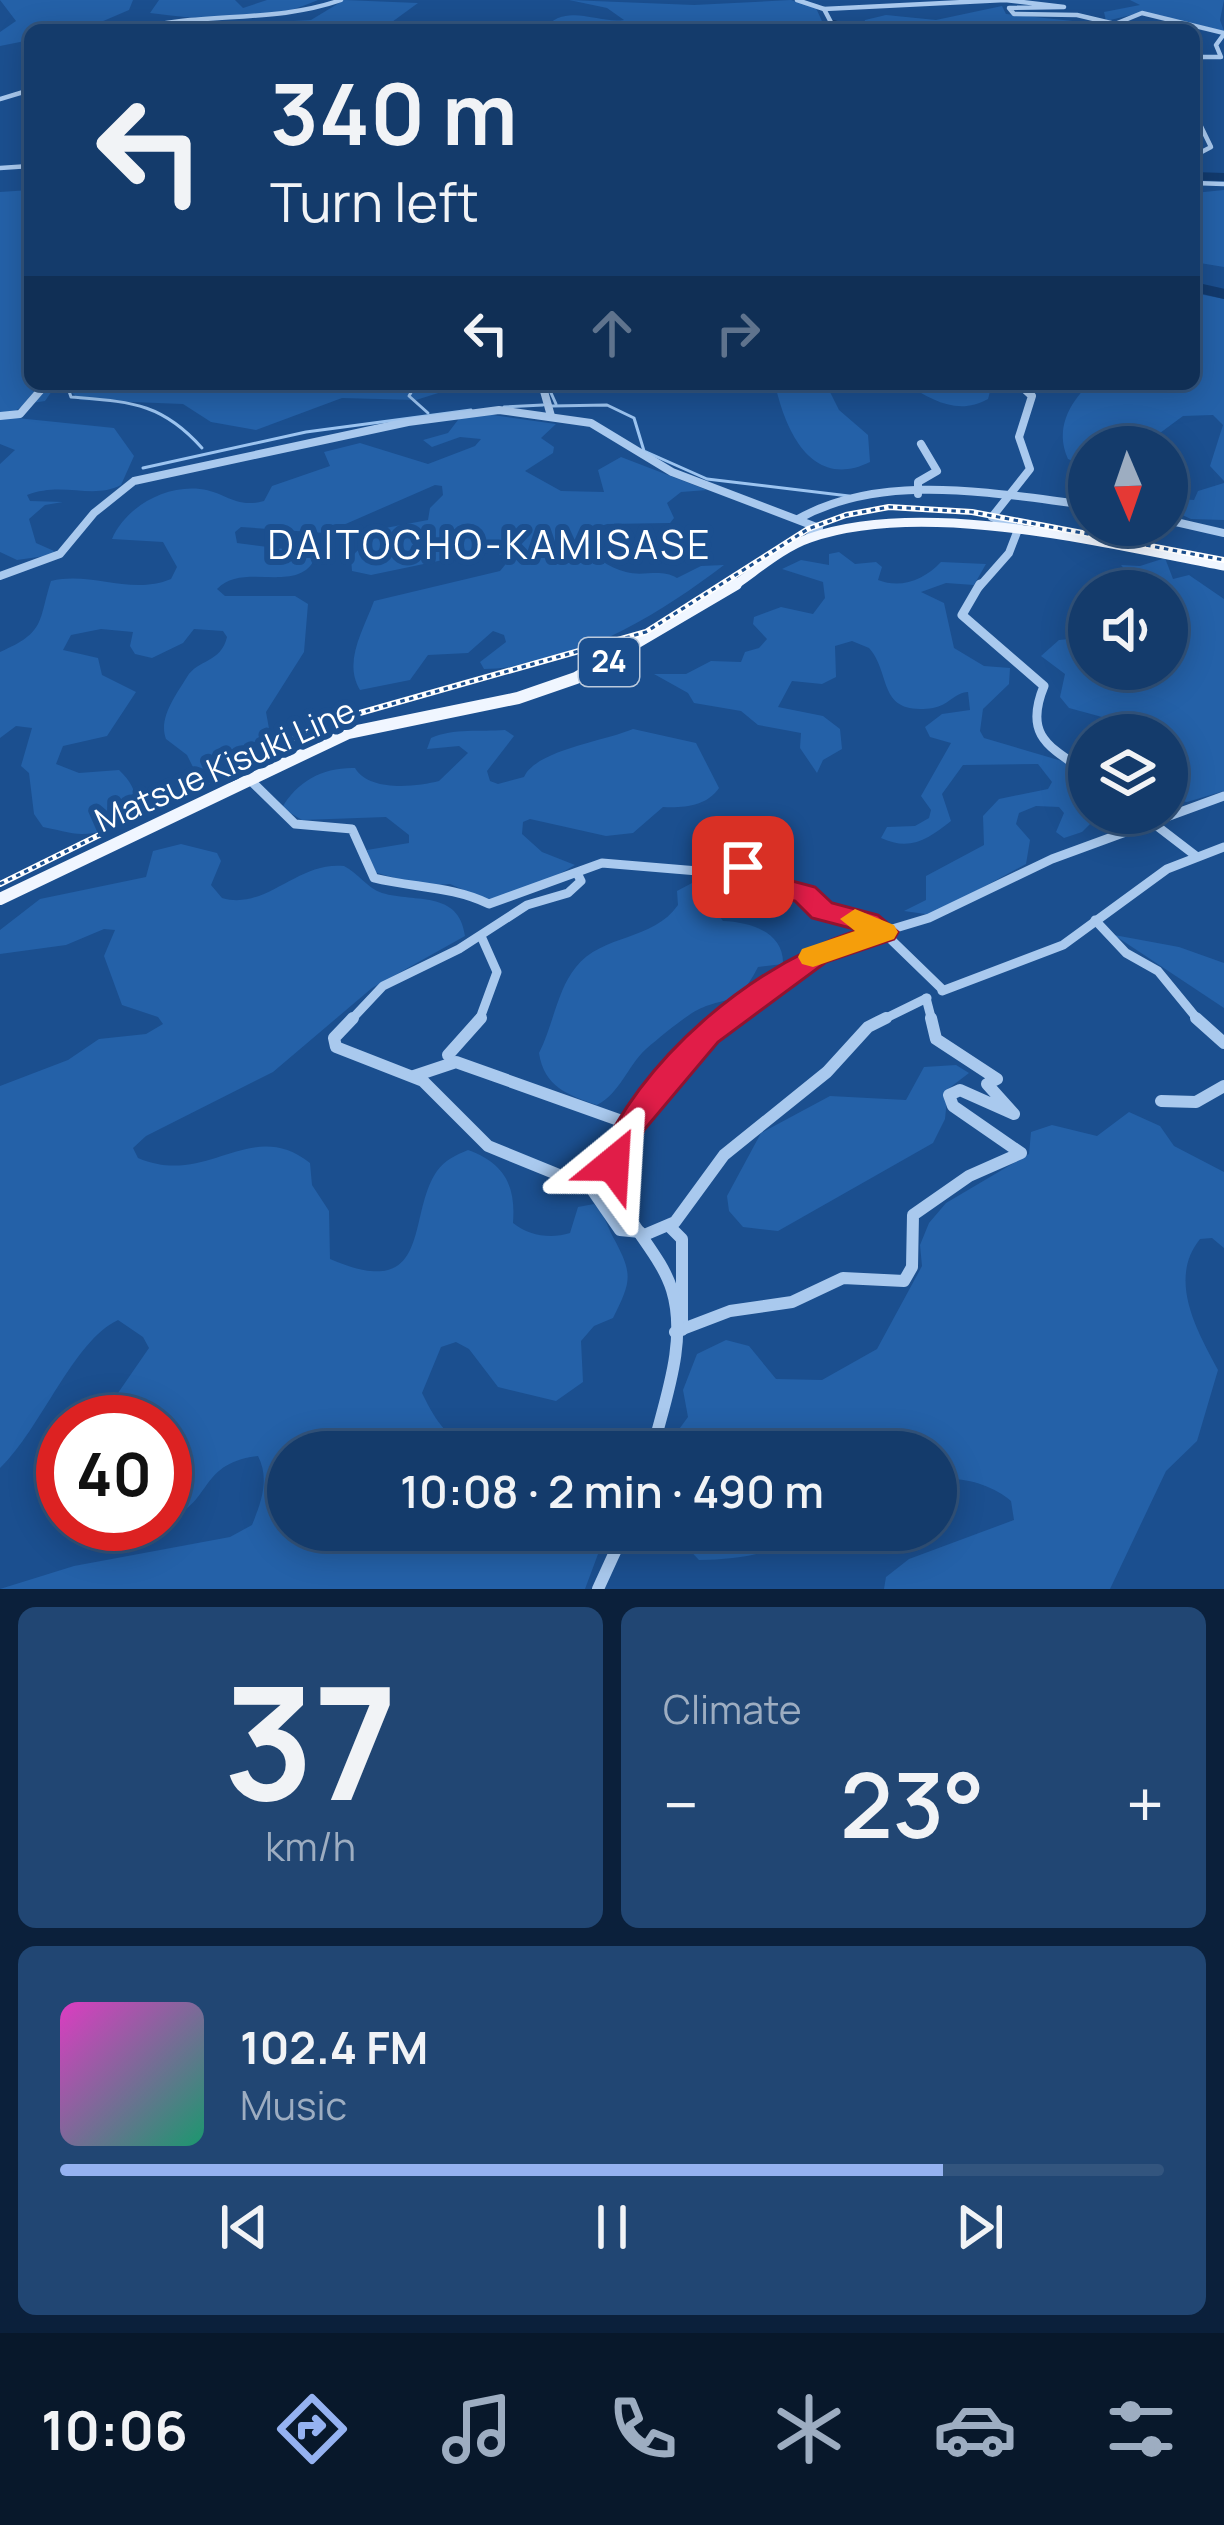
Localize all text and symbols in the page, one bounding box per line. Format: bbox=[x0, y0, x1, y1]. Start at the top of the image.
text: 340 m bbox=[270, 55, 518, 170]
icon: left bbox=[72, 72, 228, 228]
text: Turn left bbox=[270, 164, 479, 238]
icon: left bbox=[453, 300, 519, 366]
icon: ahead bbox=[579, 300, 645, 366]
icon: right bbox=[705, 300, 771, 366]
north arrow bbox=[1068, 426, 1188, 546]
map controls bbox=[1068, 426, 1188, 834]
district label: DAITOCHO-KAMISASE bbox=[268, 517, 712, 571]
button: sound bbox=[1068, 570, 1188, 690]
road number: 24 bbox=[579, 638, 639, 686]
street label: Matsue Kisuki Line bbox=[88, 687, 362, 842]
button: layers bbox=[1068, 714, 1188, 834]
pin bbox=[692, 816, 794, 918]
icon: arrive bbox=[710, 834, 776, 900]
position arrow bbox=[550, 1101, 676, 1227]
speed limit sign: 40 bbox=[36, 1395, 192, 1551]
text: 10:08 · 2 min · 490 m bbox=[400, 1460, 824, 1522]
text: 37 bbox=[224, 1634, 397, 1847]
text: Climate bbox=[663, 1682, 802, 1736]
text: 23° bbox=[840, 1742, 985, 1865]
text: − bbox=[663, 1759, 699, 1849]
text: + bbox=[1126, 1759, 1164, 1849]
text: km/h bbox=[265, 1819, 356, 1873]
text: 102.4 FM bbox=[240, 2016, 428, 2078]
text: Music bbox=[240, 2078, 347, 2132]
icon: previous bbox=[211, 2194, 277, 2260]
icon: pause bbox=[579, 2194, 645, 2260]
icon: next bbox=[947, 2194, 1013, 2260]
icon: directions bbox=[270, 2387, 354, 2471]
icon: music bbox=[435, 2387, 519, 2471]
icon: phone bbox=[601, 2387, 685, 2471]
icon: climate bbox=[767, 2387, 851, 2471]
icon: car bbox=[933, 2387, 1017, 2471]
icon: filters bbox=[1099, 2387, 1183, 2471]
text: 10:06 bbox=[41, 2392, 188, 2466]

